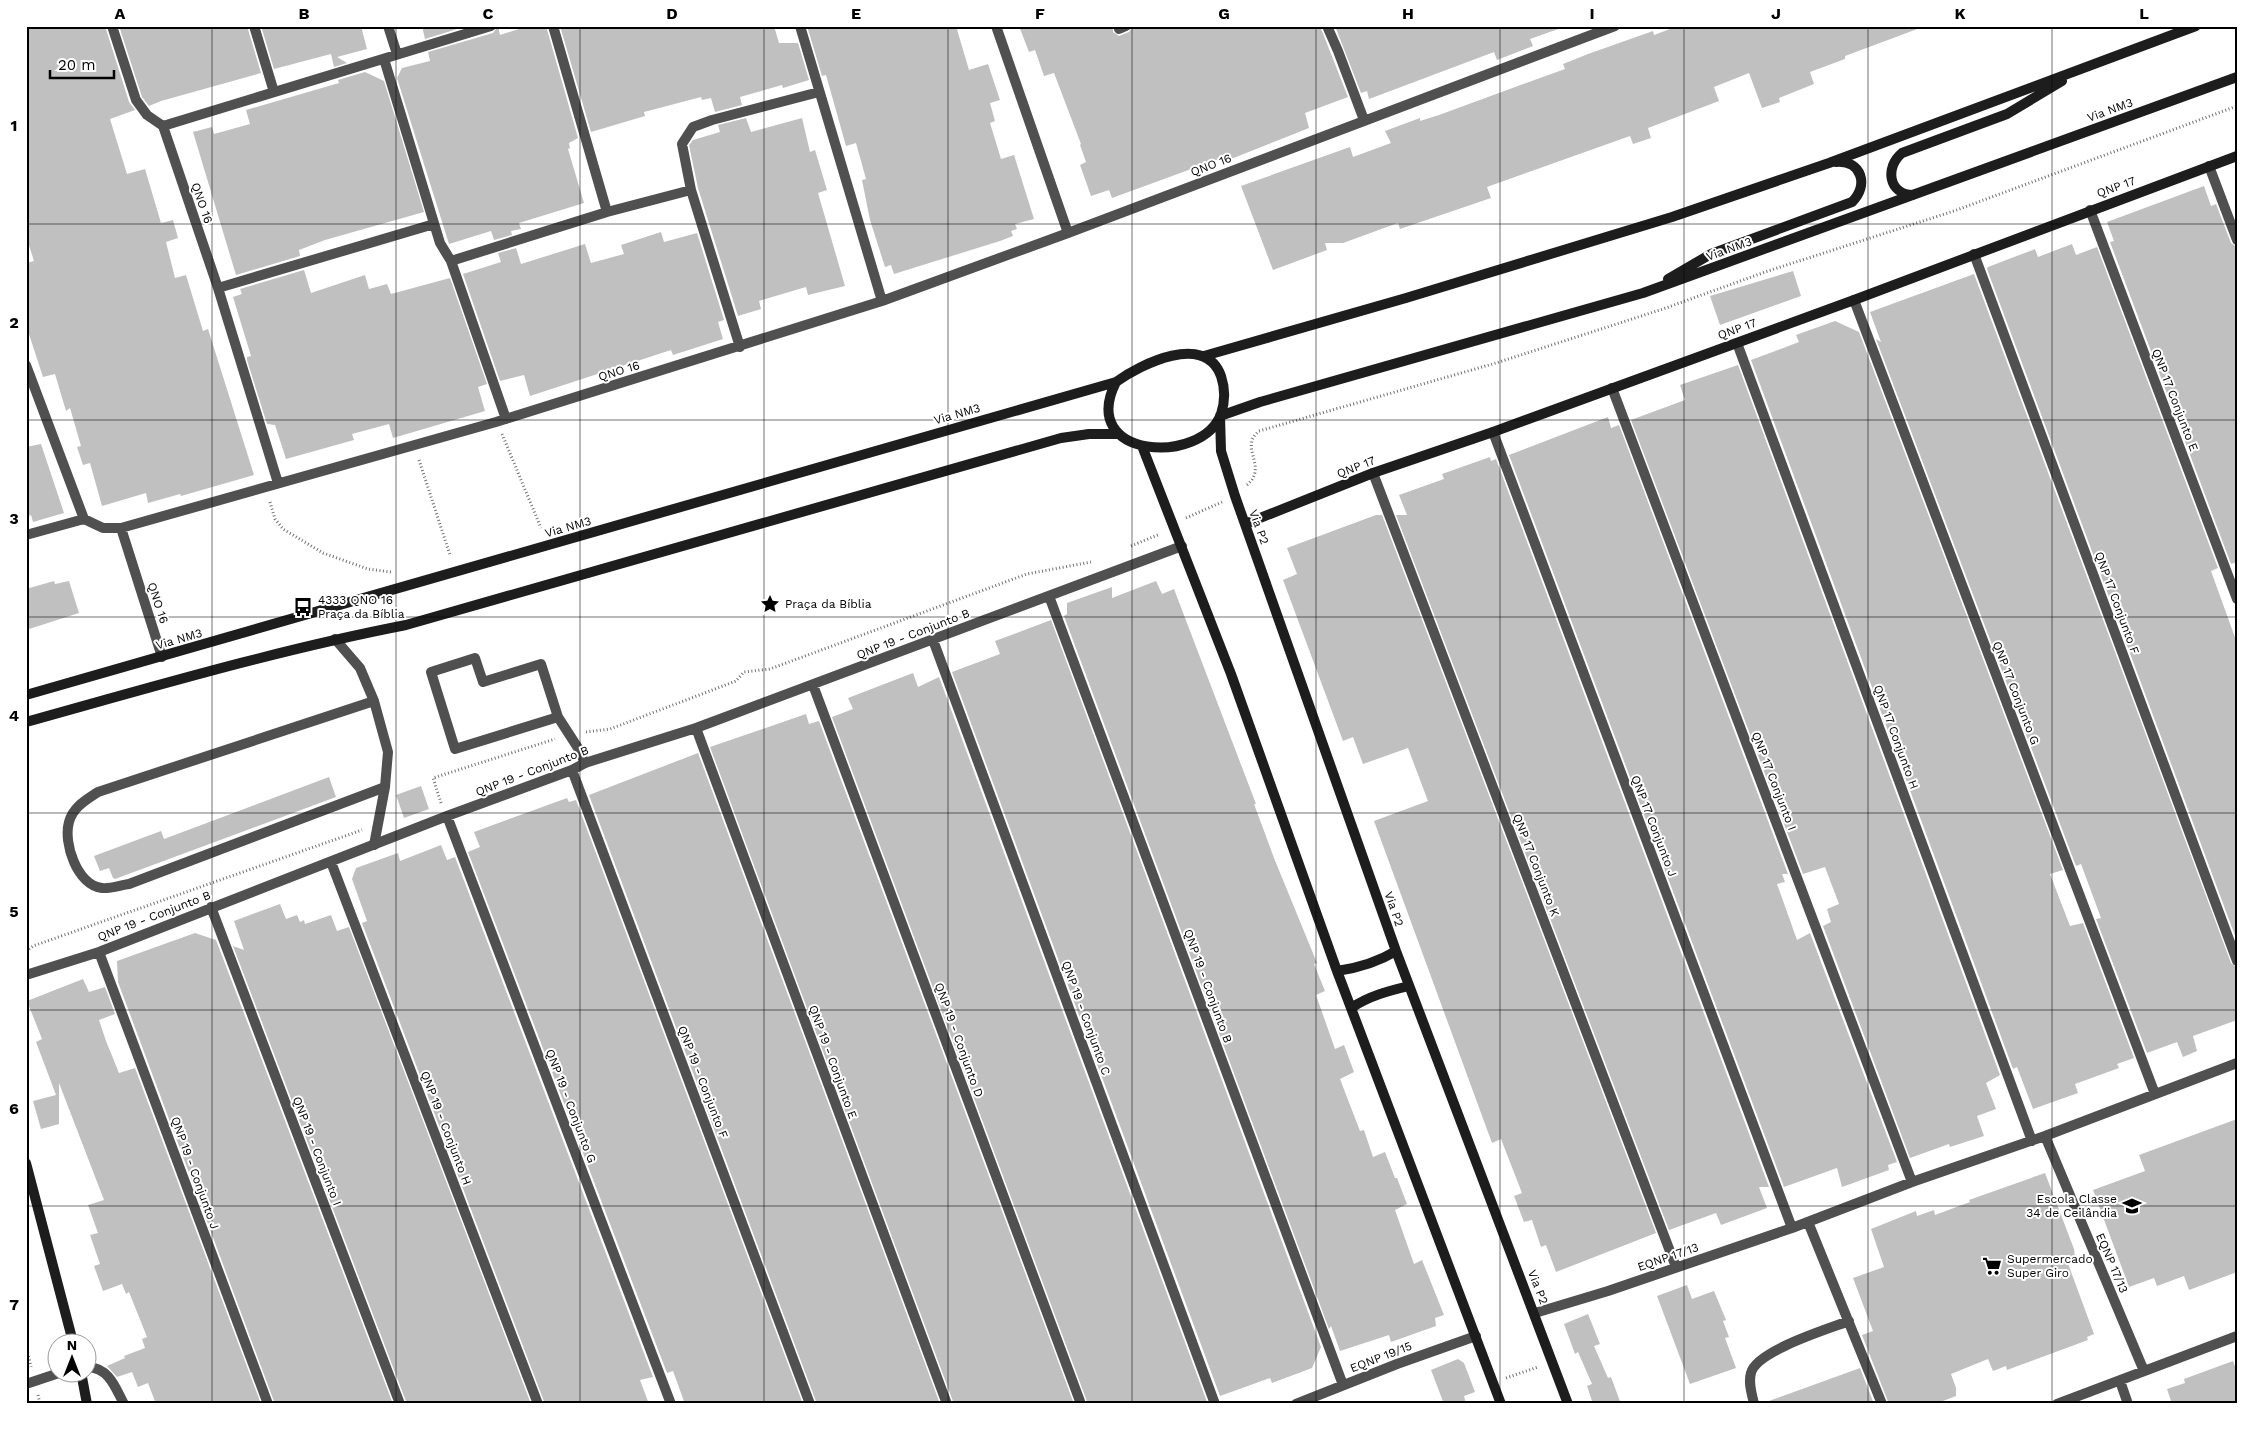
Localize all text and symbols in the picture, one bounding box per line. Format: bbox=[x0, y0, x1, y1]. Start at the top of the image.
text: A bbox=[115, 4, 126, 23]
text: B bbox=[299, 4, 310, 23]
text: C bbox=[483, 4, 494, 23]
text: D bbox=[666, 4, 678, 23]
text: E bbox=[851, 4, 861, 23]
text: F bbox=[1035, 4, 1045, 23]
text: G bbox=[1218, 4, 1230, 23]
text: H bbox=[1402, 4, 1414, 23]
text: I bbox=[1589, 4, 1595, 23]
text: J bbox=[1771, 4, 1781, 23]
text: K bbox=[1954, 4, 1966, 23]
text: L bbox=[2139, 4, 2149, 23]
scale bar bbox=[50, 48, 114, 80]
text: 20 m bbox=[58, 56, 96, 74]
street label: Via NM3 bbox=[2085, 95, 2135, 125]
text: 1 bbox=[11, 116, 17, 135]
street label: QNO 16 bbox=[1189, 151, 1233, 179]
street label: QNP 17 bbox=[2095, 173, 2137, 200]
street label: QNO 16 bbox=[188, 181, 216, 225]
street label: Via NM3 bbox=[1704, 234, 1754, 264]
text: 2 bbox=[9, 313, 19, 332]
street label: QNP 17 bbox=[1716, 315, 1758, 342]
street label: QNP 17 Conjunto E bbox=[2149, 347, 2201, 454]
street label: QNO 16 bbox=[597, 358, 641, 384]
street label: Via NM3 bbox=[932, 401, 982, 427]
street label: QNP 17 bbox=[1335, 453, 1377, 481]
street label: Via P2 bbox=[1246, 508, 1272, 546]
text: 3 bbox=[9, 509, 19, 528]
street label: Via NM3 bbox=[543, 514, 593, 540]
street label: QNP 17 Conjunto F bbox=[2092, 550, 2142, 656]
street label: QNO 16 bbox=[145, 581, 171, 625]
place label: 4333 QNO 16 Praça da Bíblia bbox=[318, 593, 405, 621]
place icon: Praça da Bíblia bbox=[759, 593, 781, 615]
bus stop icon: 4333 QNO 16 Praça da Bíblia bbox=[292, 596, 314, 618]
place label: Praça da Bíblia bbox=[785, 597, 872, 611]
street label: QNP 19 - Conjunto B bbox=[854, 606, 972, 662]
street label: Via NM3 bbox=[154, 626, 204, 652]
street label: QNP 17 Conjunto G bbox=[1990, 639, 2042, 747]
street label: QNP 17 Conjunto H bbox=[1871, 683, 1921, 791]
text: 4 bbox=[9, 706, 19, 725]
street label: QNP 17 Conjunto I bbox=[1749, 730, 1799, 832]
street label: QNP 19 - Conjunto B bbox=[473, 743, 591, 799]
street label: QNP 17 Conjunto J bbox=[1628, 773, 1680, 879]
street label: QNP 17 Conjunto K bbox=[1510, 812, 1562, 918]
street label: QNP 19 - Conjunto B bbox=[95, 888, 213, 944]
street label: Via P2 bbox=[1382, 890, 1406, 928]
text: 5 bbox=[9, 902, 19, 921]
street label: QNP 19 - Conjunto B bbox=[1181, 927, 1235, 1045]
street label: QNP 19 - Conjunto C bbox=[1059, 959, 1113, 1077]
street label: QNP 19 - Conjunto D bbox=[932, 981, 986, 1099]
street label: QNP 19 - Conjunto E bbox=[806, 1003, 860, 1121]
street label: QNP 19 - Conjunto F bbox=[675, 1024, 731, 1140]
street label: QNP 19 - Conjunto G bbox=[543, 1047, 599, 1165]
street label: QNP 19 - Conjunto H bbox=[418, 1069, 474, 1187]
street label: QNP 19 - Conjunto I bbox=[290, 1094, 344, 1208]
text: 6 bbox=[9, 1099, 19, 1118]
street label: QNP 19 - Conjunto J bbox=[168, 1115, 222, 1231]
place label: Escola Classe 34 de Ceilândia bbox=[2026, 1192, 2117, 1220]
school or university icon: Escola Classe 34 de Ceilândia bbox=[2121, 1195, 2143, 1217]
street label: EQNP 17/13 bbox=[2093, 1231, 2131, 1295]
street label: EQNP 17/13 bbox=[1636, 1240, 1700, 1274]
place label: Supermercado Super Giro bbox=[2007, 1252, 2093, 1280]
supermarket icon: Supermercado Super Giro bbox=[1981, 1255, 2003, 1277]
street label: Via P2 bbox=[1525, 1268, 1551, 1306]
text: 7 bbox=[9, 1295, 19, 1314]
north arrow bbox=[48, 1332, 98, 1382]
text: N bbox=[67, 1337, 77, 1353]
street label: EQNP 19/15 bbox=[1348, 1339, 1414, 1375]

